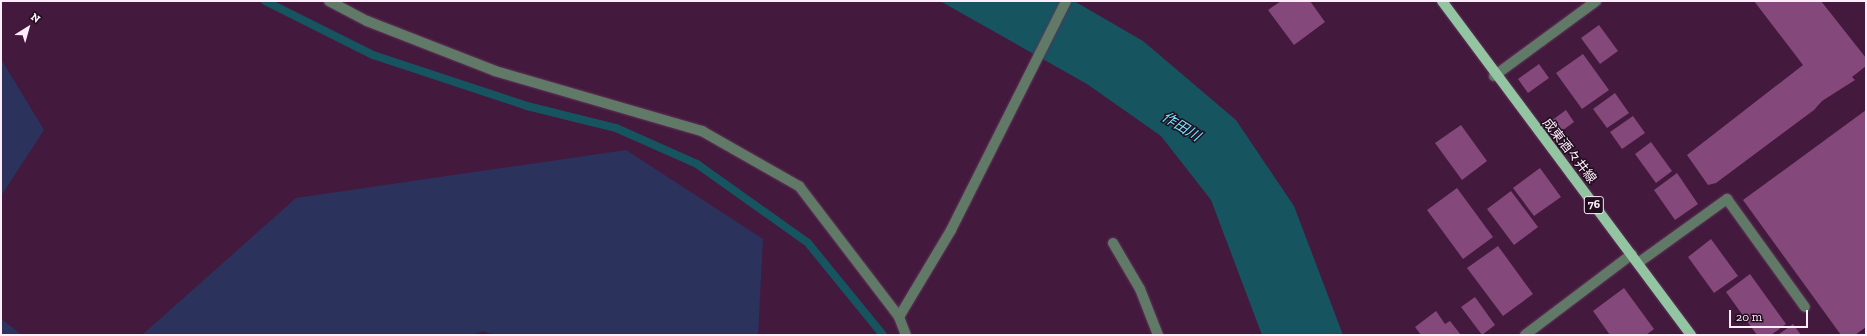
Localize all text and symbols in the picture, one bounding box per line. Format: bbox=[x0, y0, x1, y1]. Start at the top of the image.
north arrow bbox=[8, 8, 48, 48]
text: N bbox=[28, 10, 43, 26]
water label: 作田川 bbox=[1159, 109, 1203, 145]
street label: 成東酒々井線 bbox=[1539, 115, 1599, 187]
road number: 76 bbox=[1583, 195, 1605, 215]
scale bar bbox=[1731, 302, 1810, 328]
text: 20 m bbox=[1736, 310, 1762, 324]

